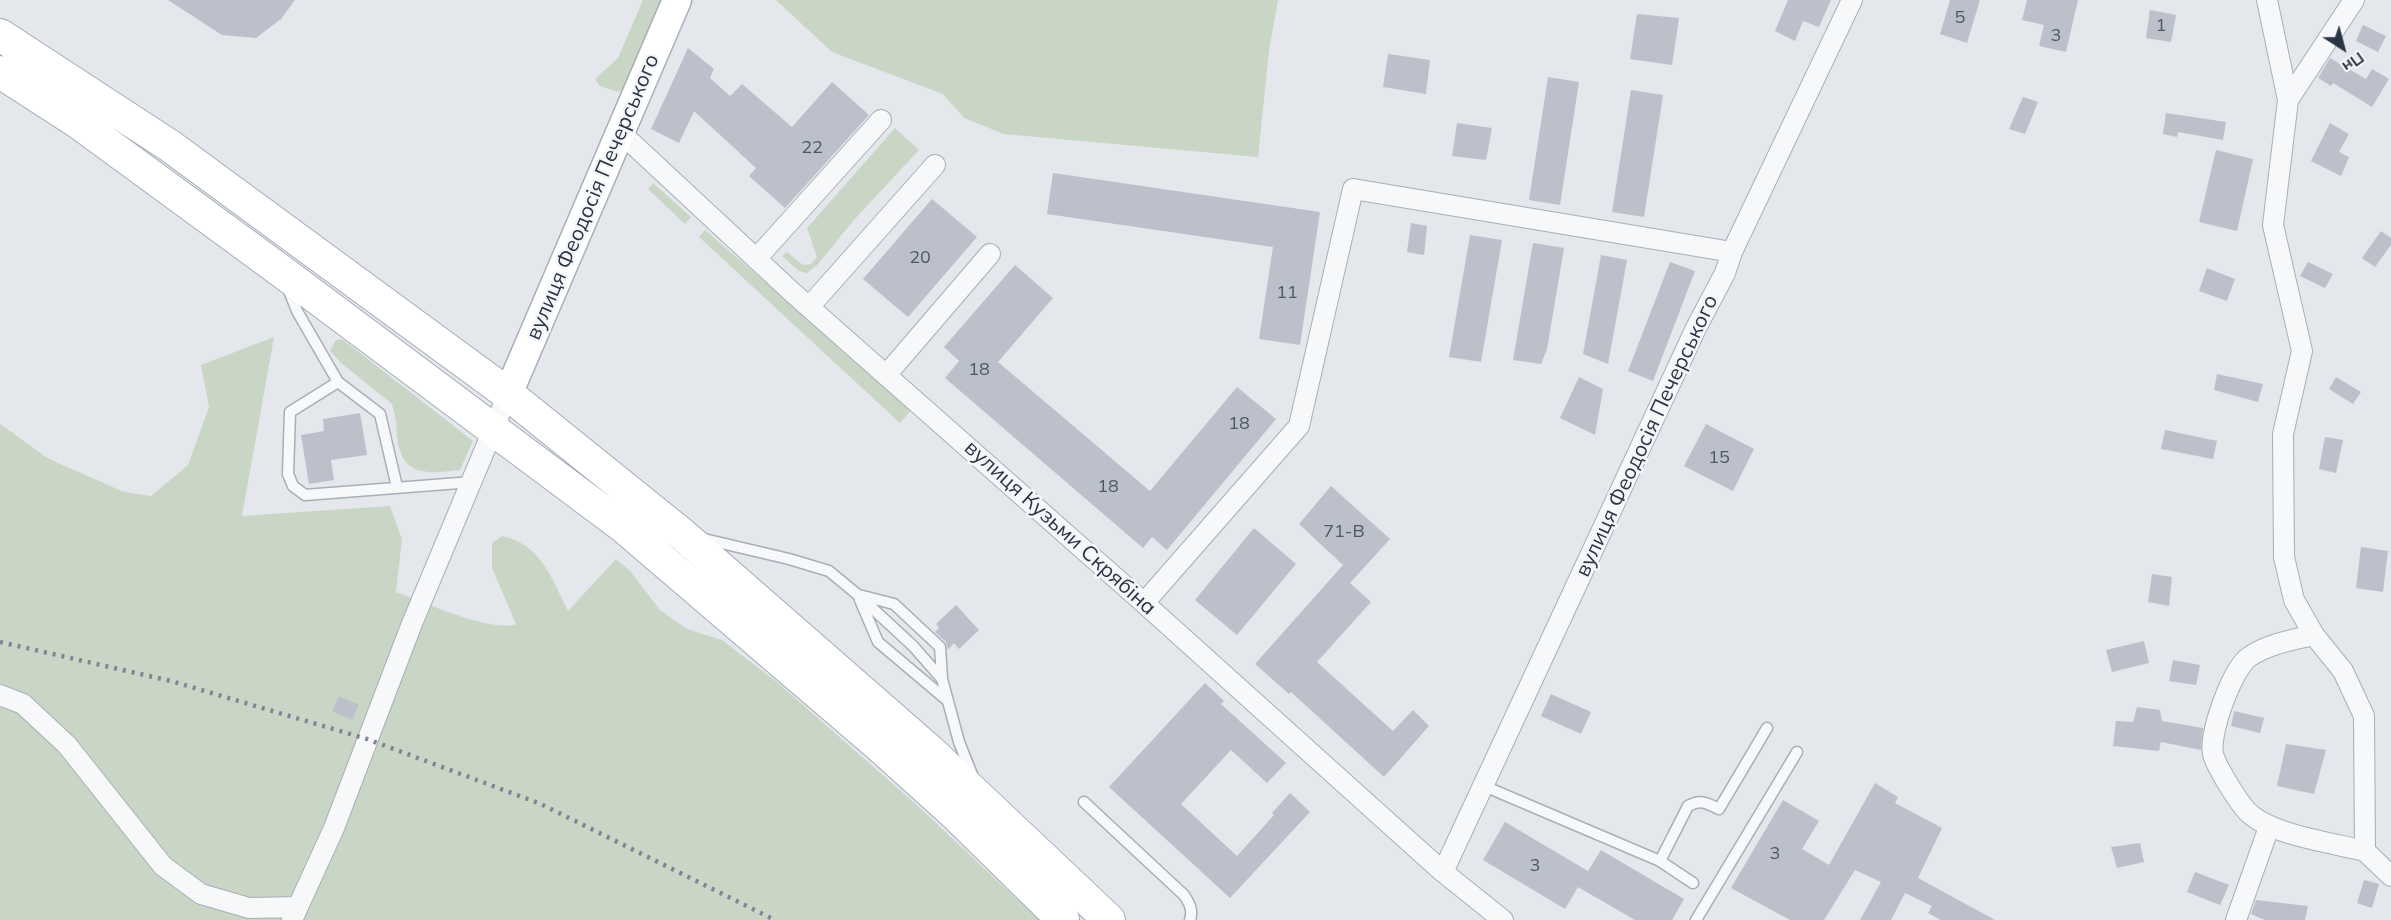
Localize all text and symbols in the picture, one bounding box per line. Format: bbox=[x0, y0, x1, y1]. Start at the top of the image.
house number: 5 bbox=[1955, 7, 1965, 29]
house number: 1 bbox=[2156, 15, 2166, 37]
north arrow bbox=[2313, 18, 2373, 78]
house number: 3 bbox=[2051, 25, 2061, 47]
text: Пн bbox=[2339, 48, 2368, 77]
street label: вулиця Феодосія Печерського bbox=[521, 50, 665, 344]
house number: 22 bbox=[801, 137, 823, 159]
house number: 20 bbox=[909, 247, 931, 269]
house number: 11 bbox=[1276, 282, 1298, 304]
street label: вулиця Феодосія Печерського bbox=[1570, 291, 1724, 581]
house number: 18 bbox=[968, 359, 990, 381]
house number: 18 bbox=[1228, 413, 1250, 435]
street label: вулиця Кузьми Скрябіна bbox=[959, 435, 1161, 621]
house number: 15 bbox=[1708, 447, 1730, 469]
house number: 18 bbox=[1097, 476, 1119, 498]
house number: 71-В bbox=[1323, 521, 1365, 543]
house number: 3 bbox=[1770, 843, 1780, 865]
house number: 3 bbox=[1530, 855, 1540, 877]

